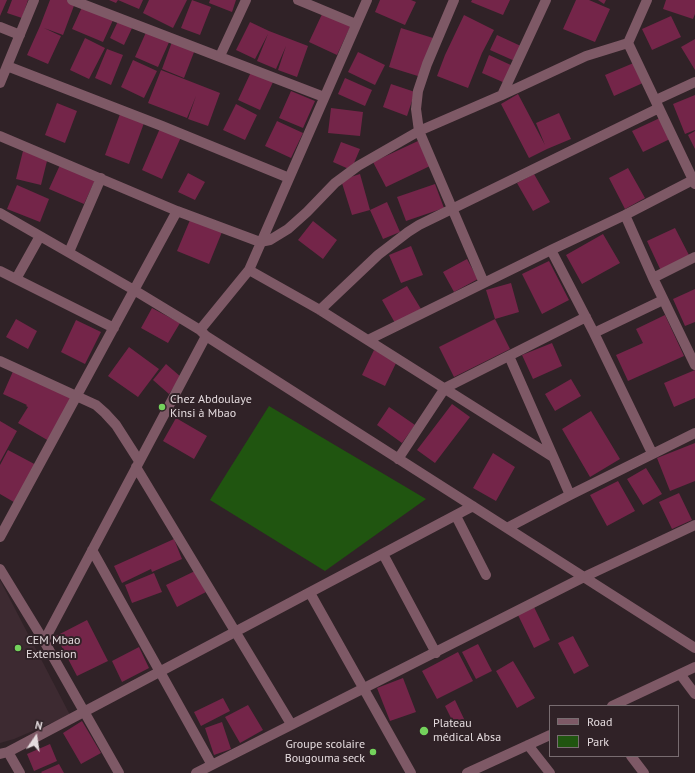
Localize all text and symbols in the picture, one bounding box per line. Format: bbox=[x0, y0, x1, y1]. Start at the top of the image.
place label: Chez Abdoulaye Kinsi à Mbao bbox=[170, 393, 252, 421]
marker: Chez Abdoulaye Kinsi à Mbao bbox=[157, 402, 167, 412]
place label: CEM Mbao Extension bbox=[26, 634, 80, 662]
marker: CEM Mbao Extension bbox=[13, 643, 23, 653]
legend bbox=[549, 705, 679, 757]
text: Road bbox=[587, 714, 612, 729]
north arrow bbox=[16, 717, 56, 757]
place label: Plateau médical Absa bbox=[433, 717, 501, 745]
text: N bbox=[34, 718, 44, 733]
marker: Plateau médical Absa bbox=[418, 725, 430, 737]
text: Park bbox=[587, 734, 609, 749]
place label: Groupe scolaire Bougouma seck bbox=[285, 738, 365, 766]
marker: Groupe scolaire Bougouma seck bbox=[368, 747, 378, 757]

